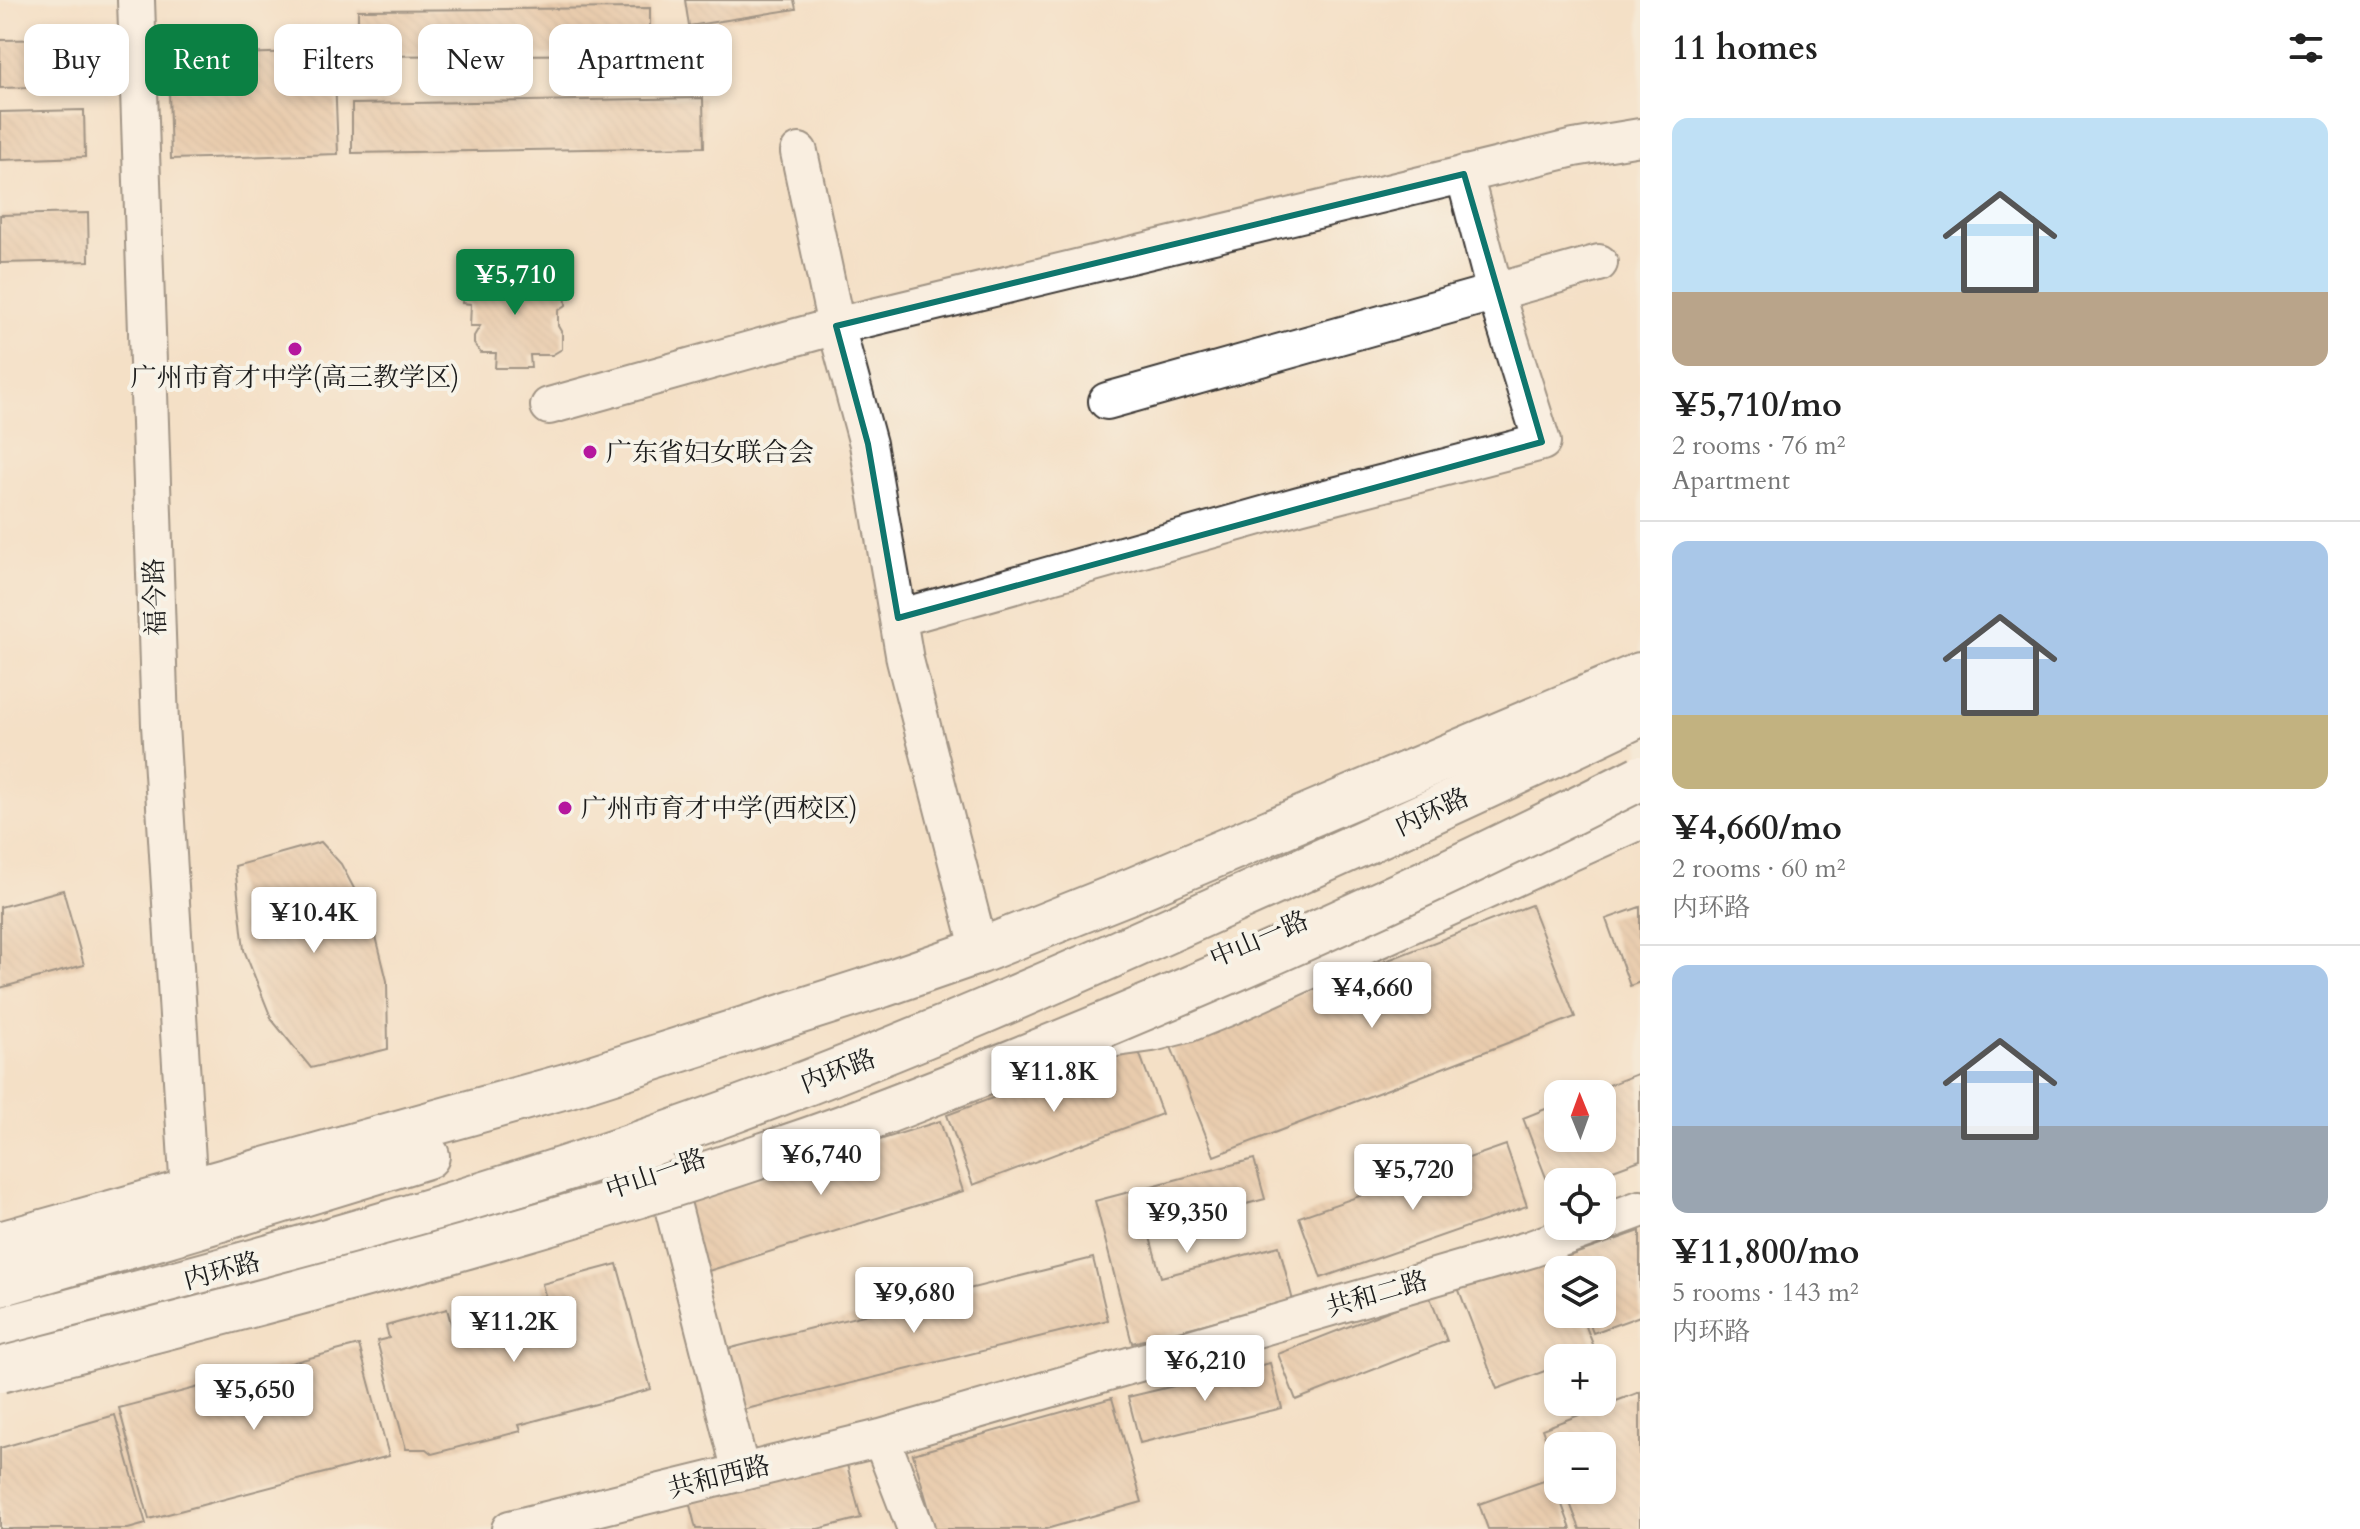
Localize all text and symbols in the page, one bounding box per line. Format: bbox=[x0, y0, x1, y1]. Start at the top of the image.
chip: Buy bbox=[24, 24, 129, 96]
chip: Rent bbox=[145, 24, 258, 96]
chip: Filters bbox=[274, 24, 402, 96]
chip: New bbox=[418, 24, 533, 96]
chip: Apartment bbox=[549, 24, 732, 96]
text: 11 homes bbox=[1672, 25, 1818, 71]
icon: filters bbox=[2284, 26, 2328, 70]
icon: home bbox=[1928, 170, 2072, 314]
pin: ¥5,710 bbox=[450, 249, 580, 317]
text: ¥5,710 bbox=[474, 257, 556, 292]
marker: 广州市育才中学(高三教学区) bbox=[286, 340, 304, 358]
place label: 广州市育才中学(高三教学区) bbox=[131, 360, 459, 395]
text: ¥5,710/mo bbox=[1672, 382, 1842, 428]
text: 2 rooms · 76 m² bbox=[1672, 428, 1845, 463]
place label: 广东省妇女联合会 bbox=[606, 435, 814, 470]
marker: 广东省妇女联合会 bbox=[581, 443, 599, 461]
text: Apartment bbox=[1672, 463, 1790, 498]
street label: 福今路 bbox=[136, 557, 174, 637]
icon: home bbox=[1928, 593, 2072, 737]
street label: 内环路 bbox=[1389, 780, 1475, 844]
place label: 广州市育才中学(西校区) bbox=[581, 791, 858, 826]
marker: 广州市育才中学(西校区) bbox=[556, 799, 574, 817]
text: ¥4,660/mo bbox=[1672, 805, 1842, 851]
text: 2 rooms · 60 m² bbox=[1672, 851, 1845, 886]
pin: ¥10.4K bbox=[249, 887, 379, 955]
text: 内环路 bbox=[1672, 890, 1750, 925]
text: ¥10.4K bbox=[269, 895, 359, 930]
street label: 中山一路 bbox=[1204, 903, 1314, 975]
pin: ¥4,660 bbox=[1307, 962, 1437, 1030]
text: ¥4,660 bbox=[1331, 970, 1413, 1005]
icon: home bbox=[1928, 1017, 2072, 1161]
street label: 内环路 bbox=[795, 1041, 881, 1101]
pin: ¥11.8K bbox=[989, 1046, 1119, 1114]
text: ¥11.8K bbox=[1009, 1054, 1099, 1089]
north arrow bbox=[1544, 1080, 1616, 1152]
map controls bbox=[1544, 1080, 1616, 1504]
pin: ¥6,740 bbox=[756, 1129, 886, 1197]
text: ¥6,740 bbox=[780, 1137, 862, 1172]
street label: 中山一路 bbox=[601, 1141, 711, 1207]
pin: ¥5,720 bbox=[1348, 1144, 1478, 1212]
text: ¥5,720 bbox=[1372, 1152, 1454, 1187]
button: locate bbox=[1544, 1168, 1616, 1240]
pin: ¥9,350 bbox=[1122, 1187, 1252, 1255]
text: ¥9,350 bbox=[1146, 1195, 1228, 1230]
text: ¥11,800/mo bbox=[1672, 1229, 1859, 1275]
street label: 内环路 bbox=[180, 1244, 264, 1298]
button: layers bbox=[1544, 1256, 1616, 1328]
street label: 共和二路 bbox=[1322, 1263, 1432, 1325]
pin: ¥9,680 bbox=[849, 1267, 979, 1335]
text: ¥9,680 bbox=[873, 1275, 955, 1310]
text: 5 rooms · 143 m² bbox=[1672, 1275, 1859, 1310]
pin: ¥11.2K bbox=[449, 1296, 579, 1364]
text: ¥11.2K bbox=[469, 1304, 559, 1339]
text: 内环路 bbox=[1672, 1314, 1750, 1349]
pin: ¥6,210 bbox=[1140, 1335, 1270, 1403]
text: ¥6,210 bbox=[1164, 1343, 1246, 1378]
button: + bbox=[1544, 1344, 1616, 1416]
pin: ¥5,650 bbox=[189, 1364, 319, 1432]
text: ¥5,650 bbox=[213, 1372, 295, 1407]
button: − bbox=[1544, 1432, 1616, 1504]
street label: 共和西路 bbox=[664, 1447, 774, 1507]

